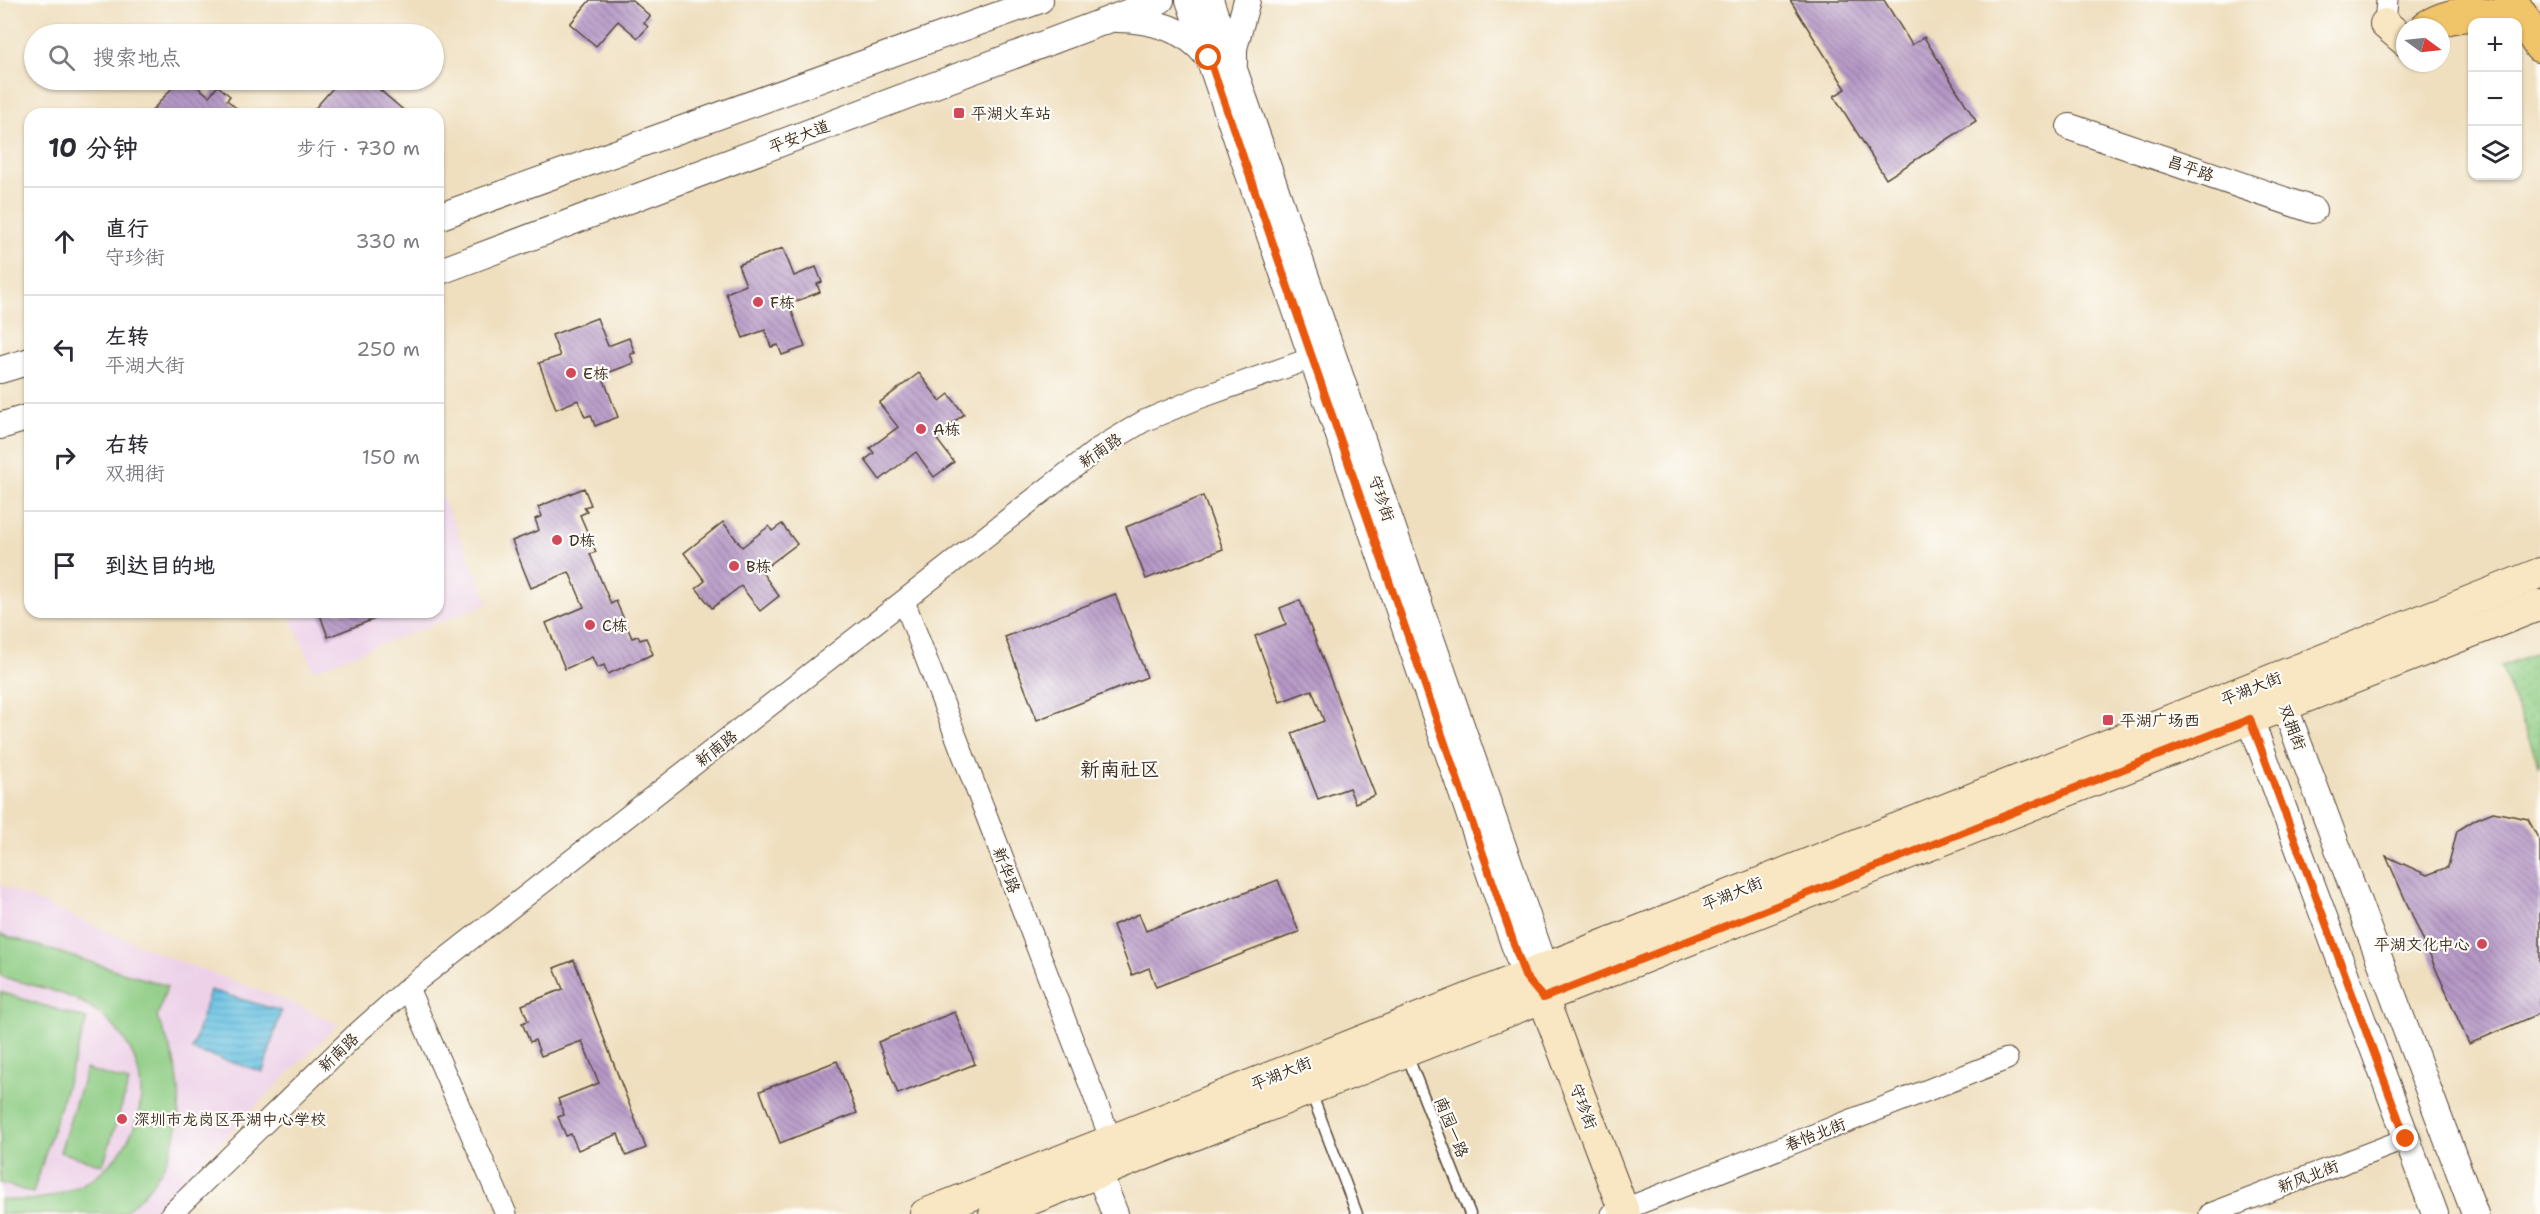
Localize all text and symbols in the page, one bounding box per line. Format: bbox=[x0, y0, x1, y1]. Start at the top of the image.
north arrow bbox=[2396, 18, 2450, 72]
map controls bbox=[2468, 18, 2522, 180]
button: + bbox=[2468, 18, 2522, 72]
search box bbox=[24, 24, 444, 90]
icon: search bbox=[45, 41, 78, 74]
text: 搜索地点 bbox=[93, 43, 181, 72]
route start bbox=[1195, 44, 1221, 70]
button: − bbox=[2468, 72, 2522, 126]
place label: 平湖火车站 bbox=[971, 103, 1051, 124]
marker: 平湖火车站 bbox=[952, 106, 966, 120]
street label: 平安大道 bbox=[766, 115, 833, 158]
button: layers bbox=[2468, 126, 2522, 180]
text: 10 分钟 bbox=[48, 130, 138, 165]
text: 步行 · 730 m bbox=[296, 135, 420, 161]
street label: 昌平路 bbox=[2165, 151, 2217, 186]
text: 直行 bbox=[105, 214, 149, 243]
icon: ahead bbox=[48, 225, 81, 258]
text: 330 m bbox=[356, 228, 420, 254]
text: 守珍街 bbox=[105, 244, 165, 270]
place label: F栋 bbox=[770, 292, 795, 313]
marker: F栋 bbox=[751, 295, 765, 309]
text: 左转 bbox=[105, 322, 149, 351]
icon: left bbox=[48, 333, 81, 366]
text: 250 m bbox=[356, 336, 420, 362]
text: 平湖大街 bbox=[105, 352, 185, 378]
place label: E栋 bbox=[583, 363, 609, 384]
marker: E栋 bbox=[564, 366, 578, 380]
place label: A栋 bbox=[933, 419, 961, 440]
marker: A栋 bbox=[914, 422, 928, 436]
street label: 新南路 bbox=[1075, 428, 1126, 473]
text: 右转 bbox=[105, 430, 149, 459]
icon: right bbox=[48, 441, 81, 474]
text: 150 m bbox=[362, 444, 420, 470]
text: 双拥街 bbox=[105, 460, 165, 486]
street label: 守珍街 bbox=[1364, 472, 1399, 524]
place label: D栋 bbox=[569, 530, 596, 551]
marker: D栋 bbox=[550, 533, 564, 547]
icon: arrive bbox=[48, 549, 81, 582]
text: 到达目的地 bbox=[105, 551, 215, 580]
place label: B栋 bbox=[746, 556, 771, 577]
marker: B栋 bbox=[727, 559, 741, 573]
place label: C栋 bbox=[602, 615, 628, 636]
marker: C栋 bbox=[583, 618, 597, 632]
street label: 平湖大街 bbox=[2218, 667, 2285, 710]
street label: 双拥街 bbox=[2274, 701, 2311, 753]
place label: 平湖广场西 bbox=[2120, 710, 2200, 731]
marker: 平湖广场西 bbox=[2101, 713, 2115, 727]
street label: 新南路 bbox=[691, 725, 742, 771]
district label: 新南社区 bbox=[1080, 756, 1160, 782]
street label: 新华路 bbox=[988, 844, 1025, 896]
street label: 平湖大街 bbox=[1699, 872, 1766, 915]
place label: 平湖文化中心 bbox=[2374, 934, 2470, 955]
marker: 平湖文化中心 bbox=[2475, 937, 2489, 951]
street label: 新南路 bbox=[314, 1028, 363, 1077]
street label: 平湖大街 bbox=[1248, 1052, 1315, 1095]
street label: 守珍街 bbox=[1565, 1080, 1602, 1132]
street label: 南园一路 bbox=[1430, 1094, 1473, 1161]
place label: 深圳市龙岗区平湖中心学校 bbox=[134, 1109, 326, 1130]
marker: 深圳市龙岗区平湖中心学校 bbox=[115, 1112, 129, 1126]
street label: 春怡北街 bbox=[1782, 1113, 1849, 1156]
route end bbox=[2392, 1125, 2418, 1151]
street label: 新风北街 bbox=[2275, 1155, 2342, 1198]

